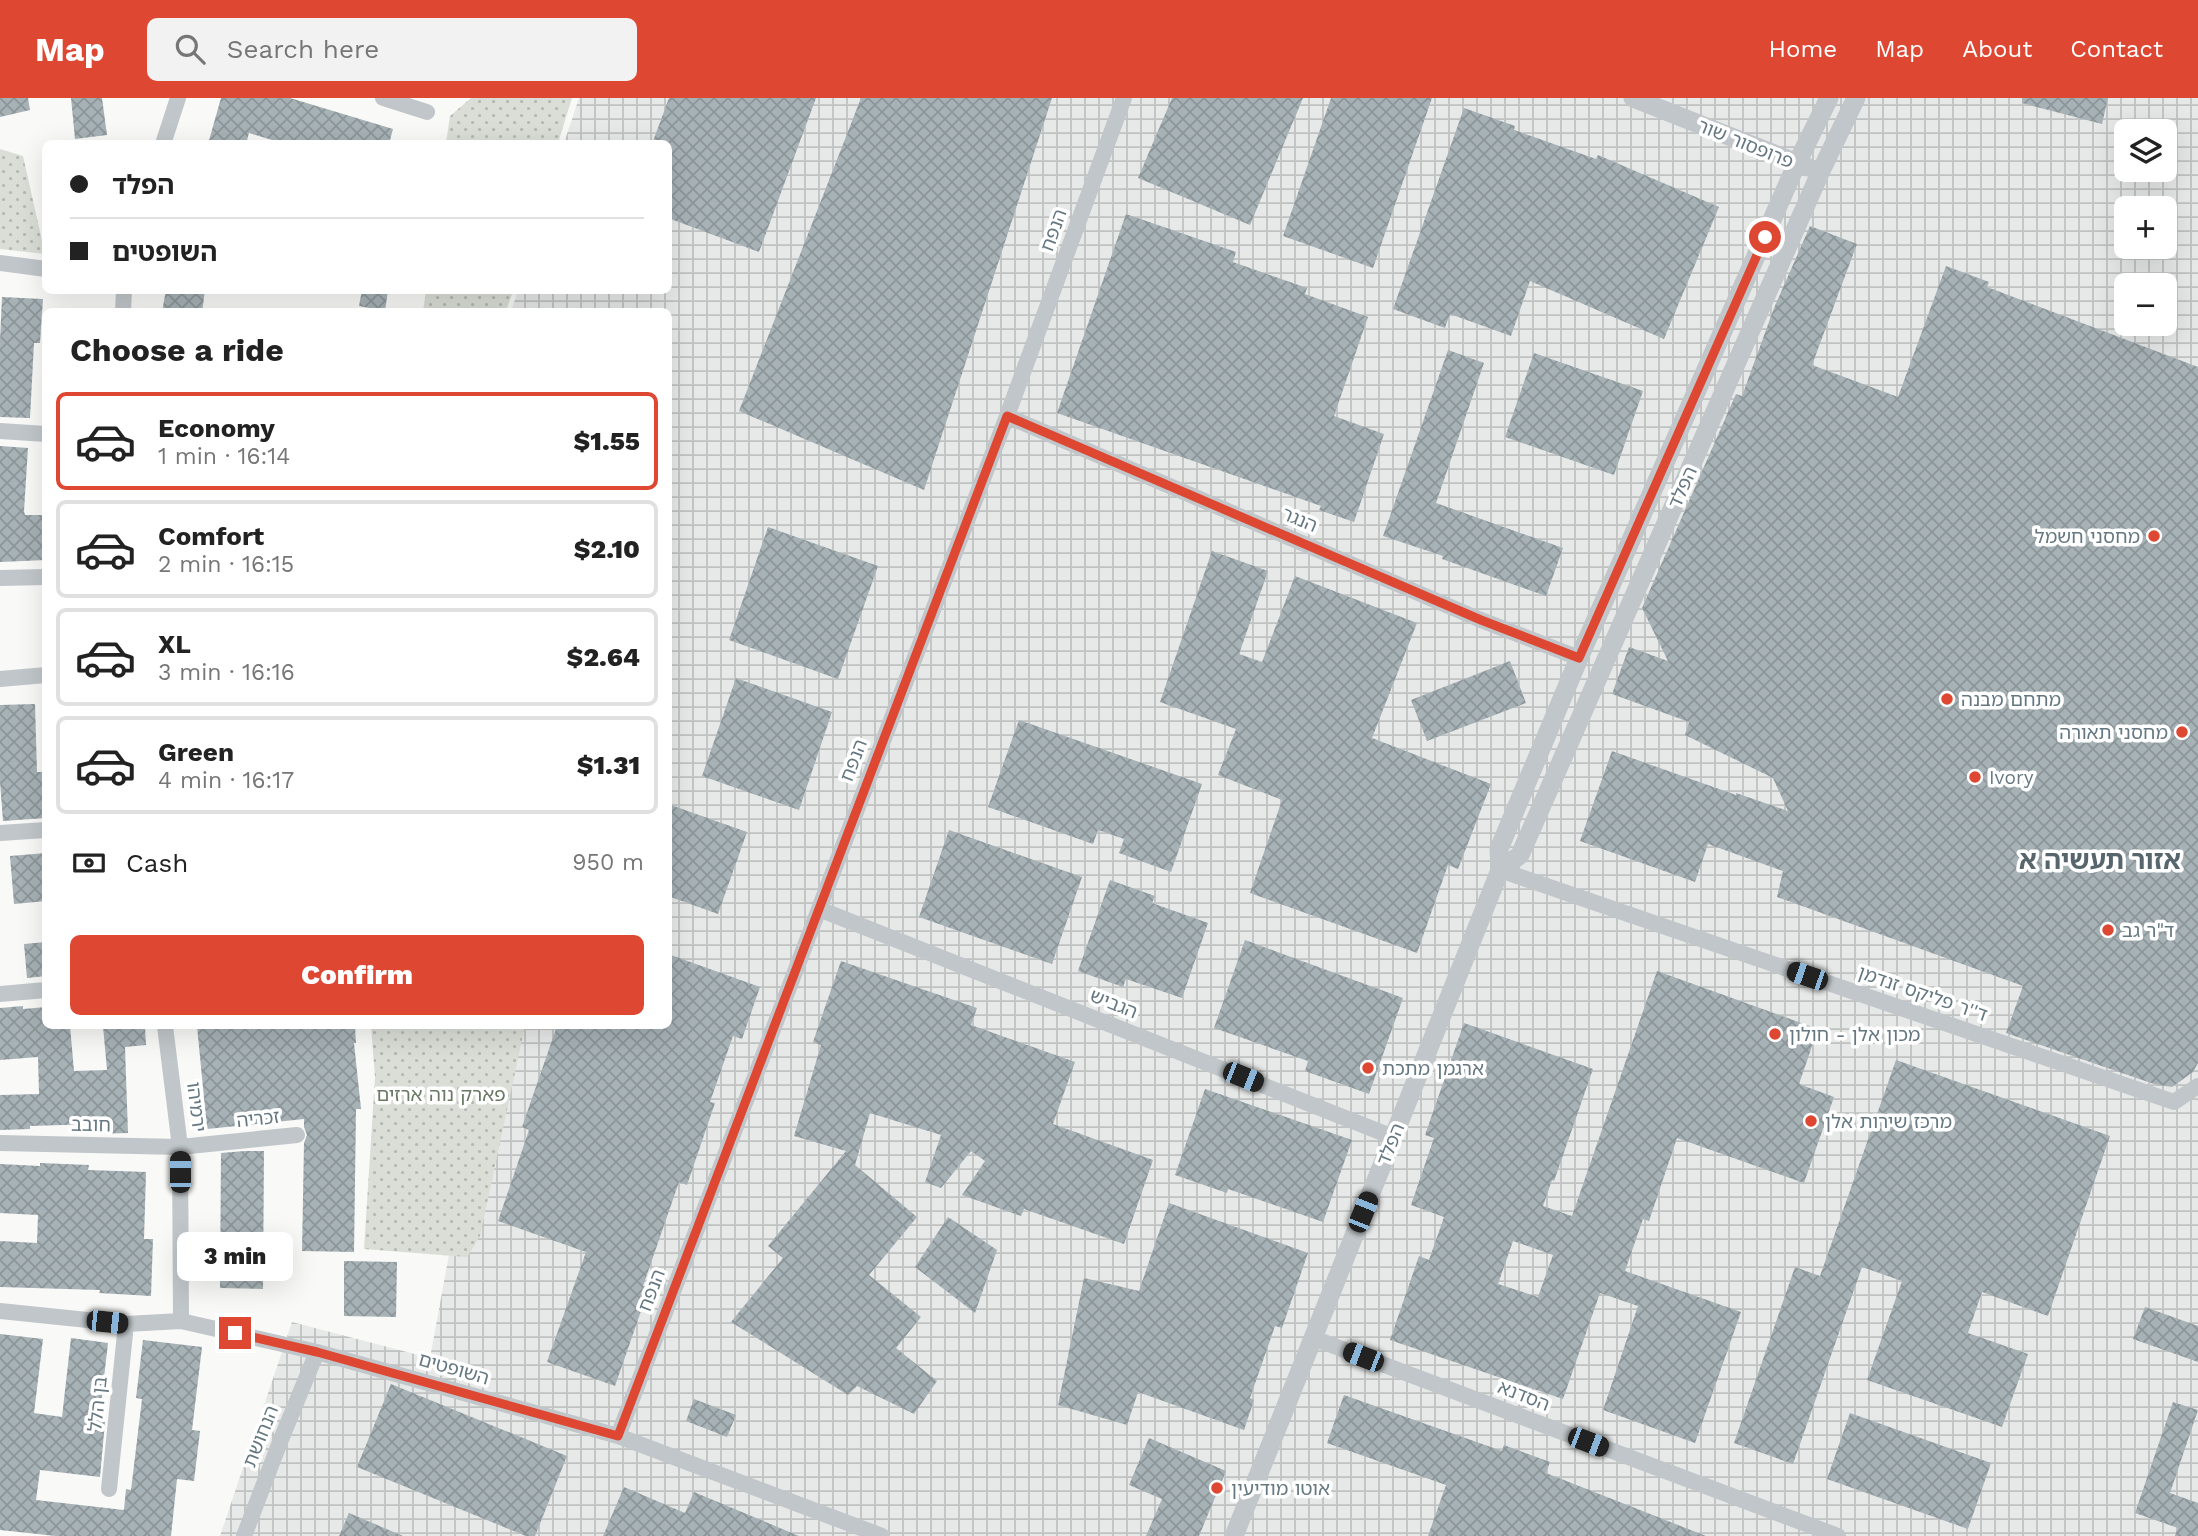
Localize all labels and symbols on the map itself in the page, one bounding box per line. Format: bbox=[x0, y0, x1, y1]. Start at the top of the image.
street label: פרופסור שור bbox=[1694, 114, 1797, 173]
street label: הנפח bbox=[1035, 206, 1072, 254]
route start bbox=[1749, 221, 1781, 253]
street label: הפלד bbox=[1663, 463, 1702, 512]
street label: הנגר bbox=[1279, 502, 1321, 537]
place label: מחסני חשמל bbox=[2035, 525, 2140, 548]
marker: מחסני חשמל bbox=[2146, 528, 2162, 544]
place label: מתחם מבנה bbox=[1961, 688, 2061, 711]
marker: מתחם מבנה bbox=[1939, 691, 1955, 707]
place label: מחסני תאורה bbox=[2059, 721, 2168, 744]
marker: מחסני תאורה bbox=[2174, 724, 2190, 740]
street label: הנפח bbox=[835, 736, 872, 784]
place label: Ivory bbox=[1989, 766, 2034, 789]
marker: Ivory bbox=[1967, 769, 1983, 785]
district label: אזור תעשיה א bbox=[2019, 845, 2181, 875]
place label: ד"ר גב bbox=[2122, 919, 2174, 942]
marker: ד"ר גב bbox=[2100, 922, 2116, 938]
car bbox=[1784, 959, 1831, 993]
street label: ד''ר פליקס זנדמן bbox=[1855, 961, 1991, 1026]
street label: הגביש bbox=[1087, 984, 1141, 1023]
place label: מכון אלן - חולון bbox=[1789, 1023, 1920, 1046]
marker: מכון אלן - חולון bbox=[1767, 1026, 1783, 1042]
place label: ארגמן מתכת bbox=[1382, 1057, 1484, 1080]
car bbox=[1220, 1059, 1267, 1095]
marker: ארגמן מתכת bbox=[1360, 1060, 1376, 1076]
street label: ירמיהו bbox=[182, 1081, 211, 1133]
park label: פארק נוה ארזים bbox=[376, 1083, 506, 1106]
street label: זכריה bbox=[235, 1105, 281, 1132]
place label: מרכז שירות אלן bbox=[1825, 1110, 1952, 1133]
street label: חובב bbox=[71, 1113, 111, 1136]
marker: מרכז שירות אלן bbox=[1803, 1113, 1819, 1129]
street label: הפלד bbox=[1372, 1120, 1409, 1169]
car bbox=[170, 1151, 191, 1193]
car bbox=[1346, 1189, 1381, 1235]
callout: 3 min bbox=[177, 1232, 293, 1280]
street label: הנפח bbox=[633, 1266, 670, 1314]
car bbox=[86, 1309, 129, 1335]
route end bbox=[219, 1317, 251, 1349]
car bbox=[1340, 1340, 1387, 1374]
street label: השופטים bbox=[416, 1347, 492, 1390]
street label: בן הלל bbox=[83, 1375, 112, 1433]
street label: הסדנא bbox=[1495, 1375, 1553, 1416]
street label: הנחושת bbox=[238, 1402, 283, 1470]
car bbox=[1565, 1425, 1612, 1459]
place label: אוטו מודיעין bbox=[1231, 1477, 1330, 1500]
marker: אוטו מודיעין bbox=[1209, 1480, 1225, 1496]

